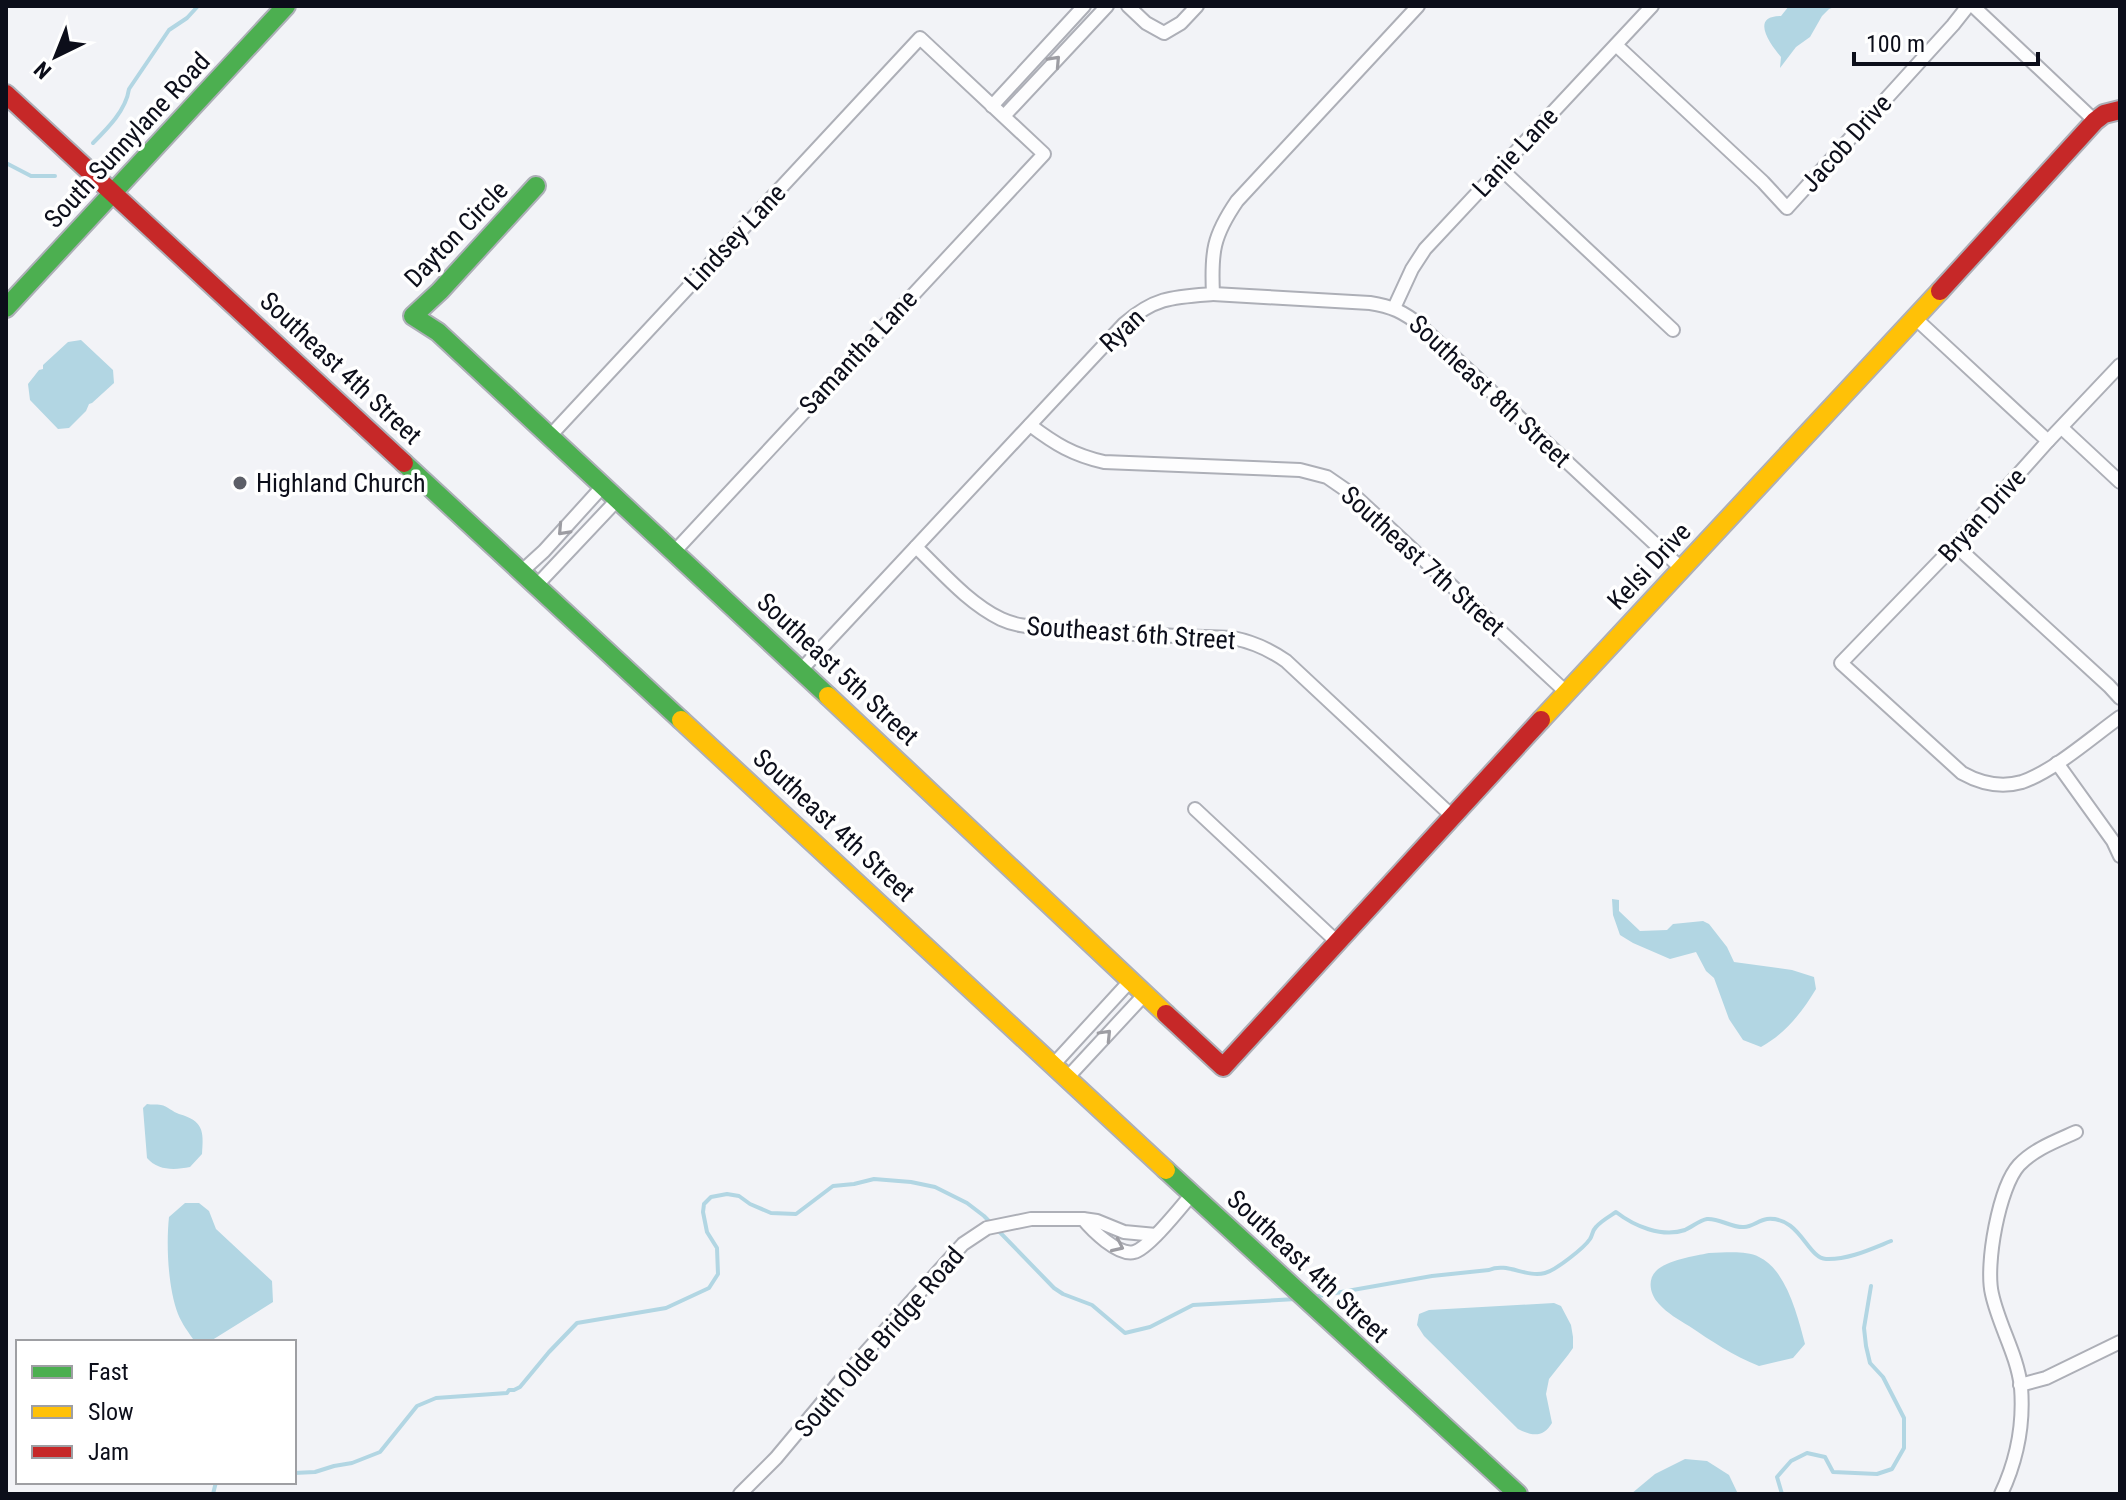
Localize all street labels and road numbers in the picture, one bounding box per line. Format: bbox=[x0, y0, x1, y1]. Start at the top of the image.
street label: South Sunnylane Road bbox=[38, 46, 216, 234]
street label: Jacob Drive bbox=[1794, 88, 1898, 198]
street label: Lanie Lane bbox=[1466, 101, 1564, 203]
street label: Dayton Circle bbox=[398, 175, 514, 293]
street label: Lindsey Lane bbox=[678, 178, 792, 296]
street label: Samantha Lane bbox=[793, 284, 923, 420]
street label: Southeast 4th Street bbox=[254, 286, 428, 450]
street label: Ryan bbox=[1094, 302, 1150, 358]
street label: Southeast 8th Street bbox=[1403, 309, 1577, 473]
street label: Bryan Drive bbox=[1932, 462, 2032, 568]
street label: Southeast 7th Street bbox=[1335, 480, 1511, 642]
street label: Kelsi Drive bbox=[1601, 516, 1697, 616]
street label: Southeast 5th Street bbox=[751, 587, 925, 751]
street label: Southeast 6th Street bbox=[1025, 611, 1237, 655]
street label: Southeast 4th Street bbox=[747, 743, 921, 907]
street label: Southeast 4th Street bbox=[1221, 1184, 1395, 1348]
street label: South Olde Bridge Road bbox=[788, 1241, 970, 1443]

